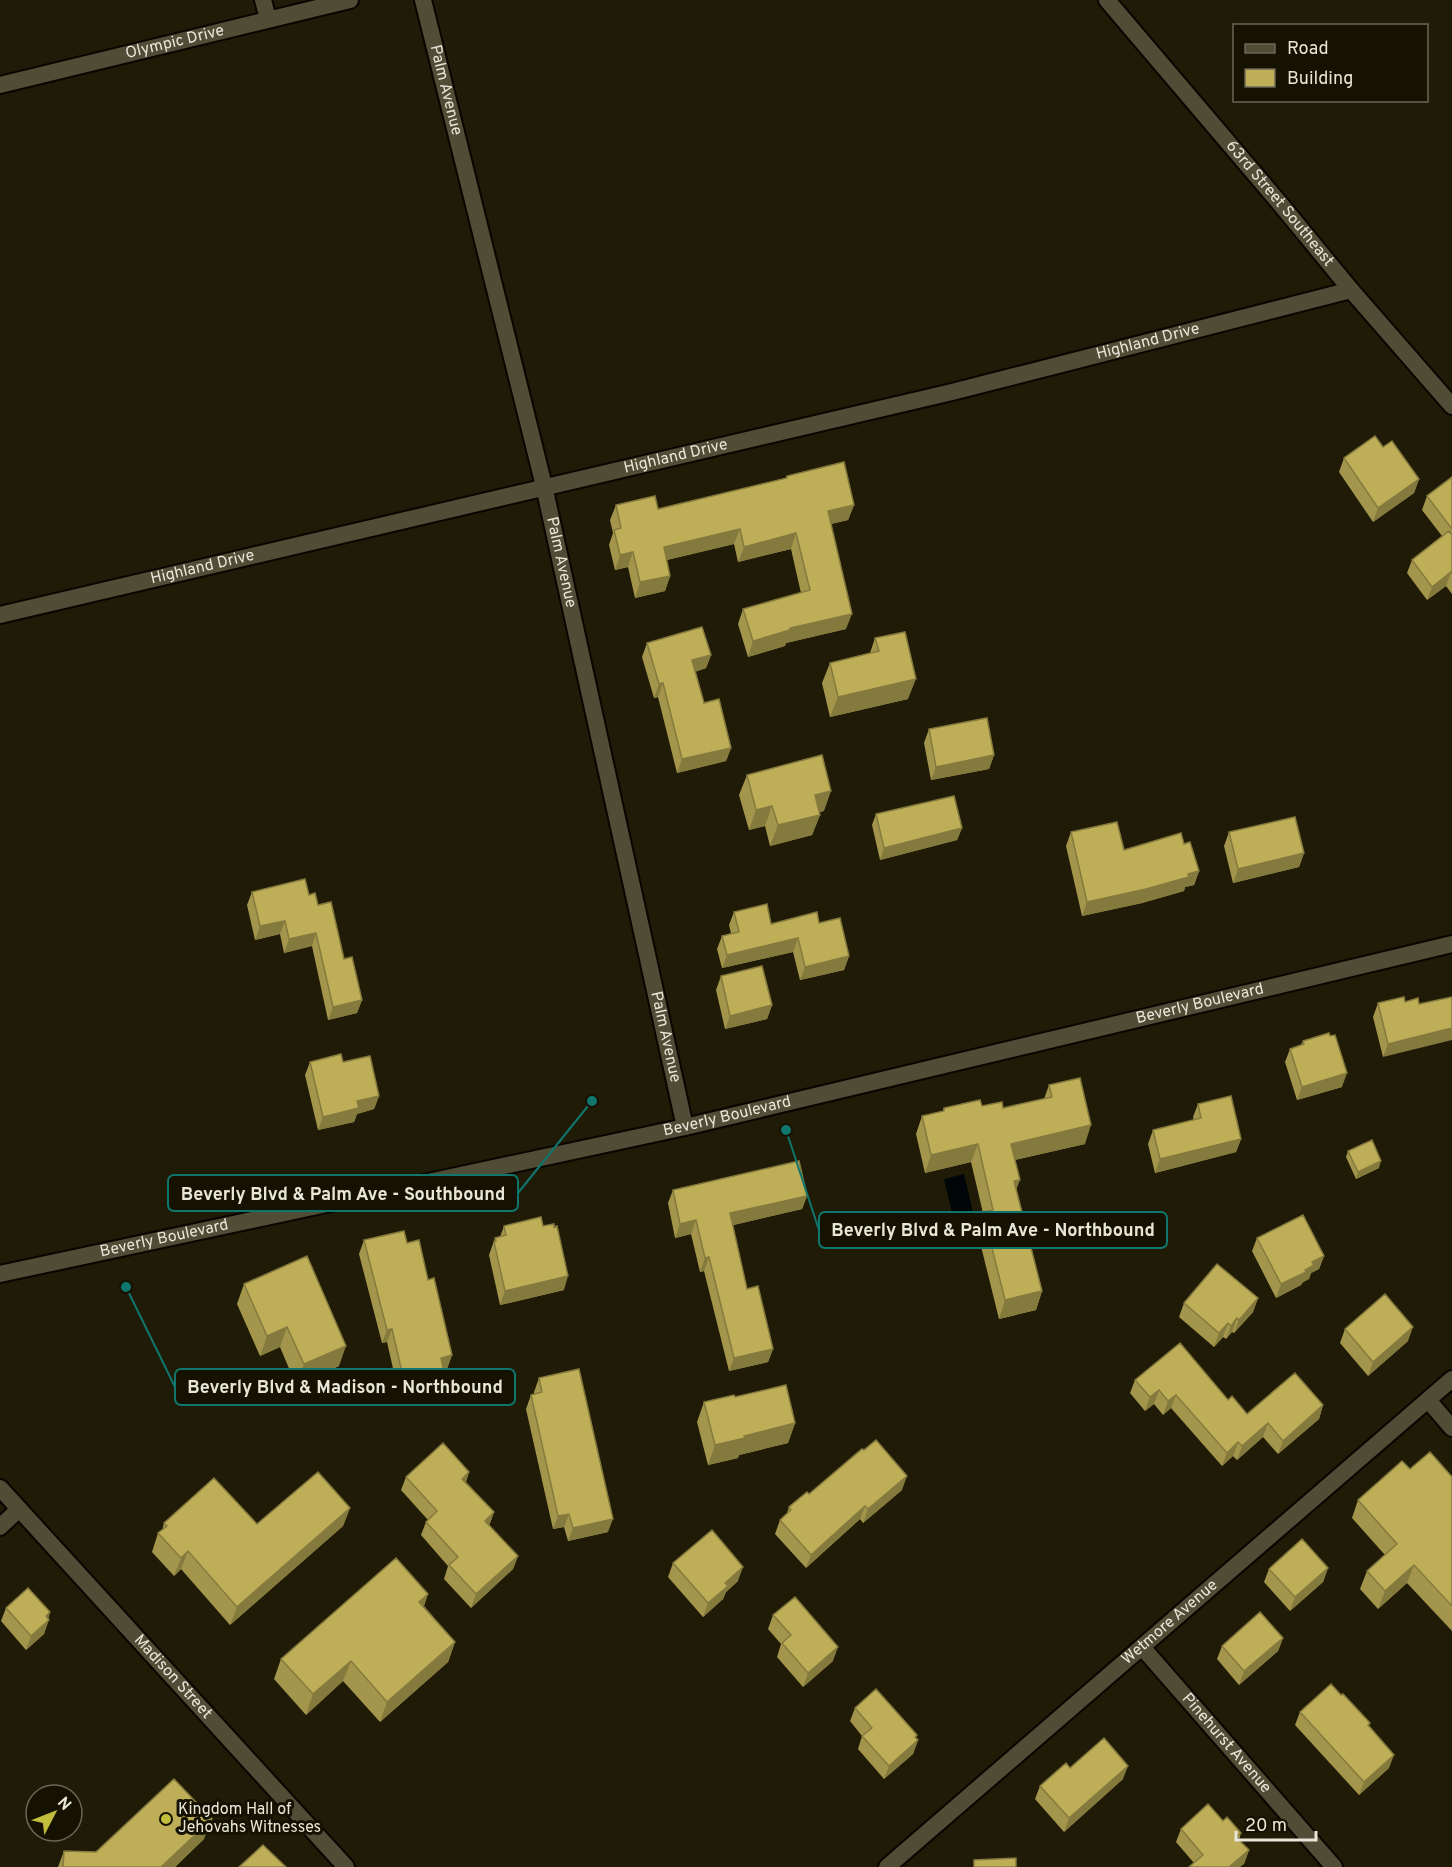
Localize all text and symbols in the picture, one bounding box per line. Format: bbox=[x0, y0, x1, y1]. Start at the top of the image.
street label: Olympic Drive bbox=[123, 21, 226, 64]
legend bbox=[1233, 24, 1428, 102]
text: Road bbox=[1287, 38, 1329, 61]
street label: Palm Avenue bbox=[425, 43, 466, 138]
text: Building bbox=[1287, 68, 1353, 91]
street label: 63rd Street Southeast bbox=[1221, 137, 1338, 271]
street label: Highland Drive bbox=[1094, 319, 1202, 365]
street label: Highland Drive bbox=[622, 435, 730, 479]
street label: Palm Avenue bbox=[541, 515, 581, 610]
street label: Highland Drive bbox=[149, 546, 256, 589]
street label: Beverly Boulevard bbox=[1134, 979, 1266, 1029]
street label: Palm Avenue bbox=[645, 990, 685, 1084]
street label: Beverly Boulevard bbox=[661, 1092, 793, 1141]
callout: Beverly Blvd & Palm Ave - Southbound bbox=[168, 1175, 518, 1211]
text: Beverly Blvd & Palm Ave - Southbound bbox=[181, 1184, 505, 1207]
callout: Beverly Blvd & Palm Ave - Northbound bbox=[819, 1212, 1167, 1248]
street label: Beverly Boulevard bbox=[98, 1215, 230, 1262]
text: Beverly Blvd & Palm Ave - Northbound bbox=[831, 1220, 1155, 1243]
callout: Beverly Blvd & Madison - Northbound bbox=[175, 1369, 515, 1405]
text: Beverly Blvd & Madison - Northbound bbox=[187, 1377, 503, 1400]
street label: Wetmore Avenue bbox=[1118, 1575, 1222, 1670]
street label: Madison Street bbox=[129, 1631, 216, 1723]
street label: Pinehurst Avenue bbox=[1177, 1689, 1275, 1798]
north arrow bbox=[24, 1783, 84, 1843]
text: N bbox=[52, 1793, 75, 1815]
place label: Kingdom Hall of Jehovahs Witnesses bbox=[178, 1800, 321, 1838]
scale bar bbox=[1236, 1804, 1316, 1842]
marker: Kingdom Hall of Jehovahs Witnesses bbox=[159, 1812, 173, 1826]
text: 20 m bbox=[1245, 1815, 1287, 1838]

